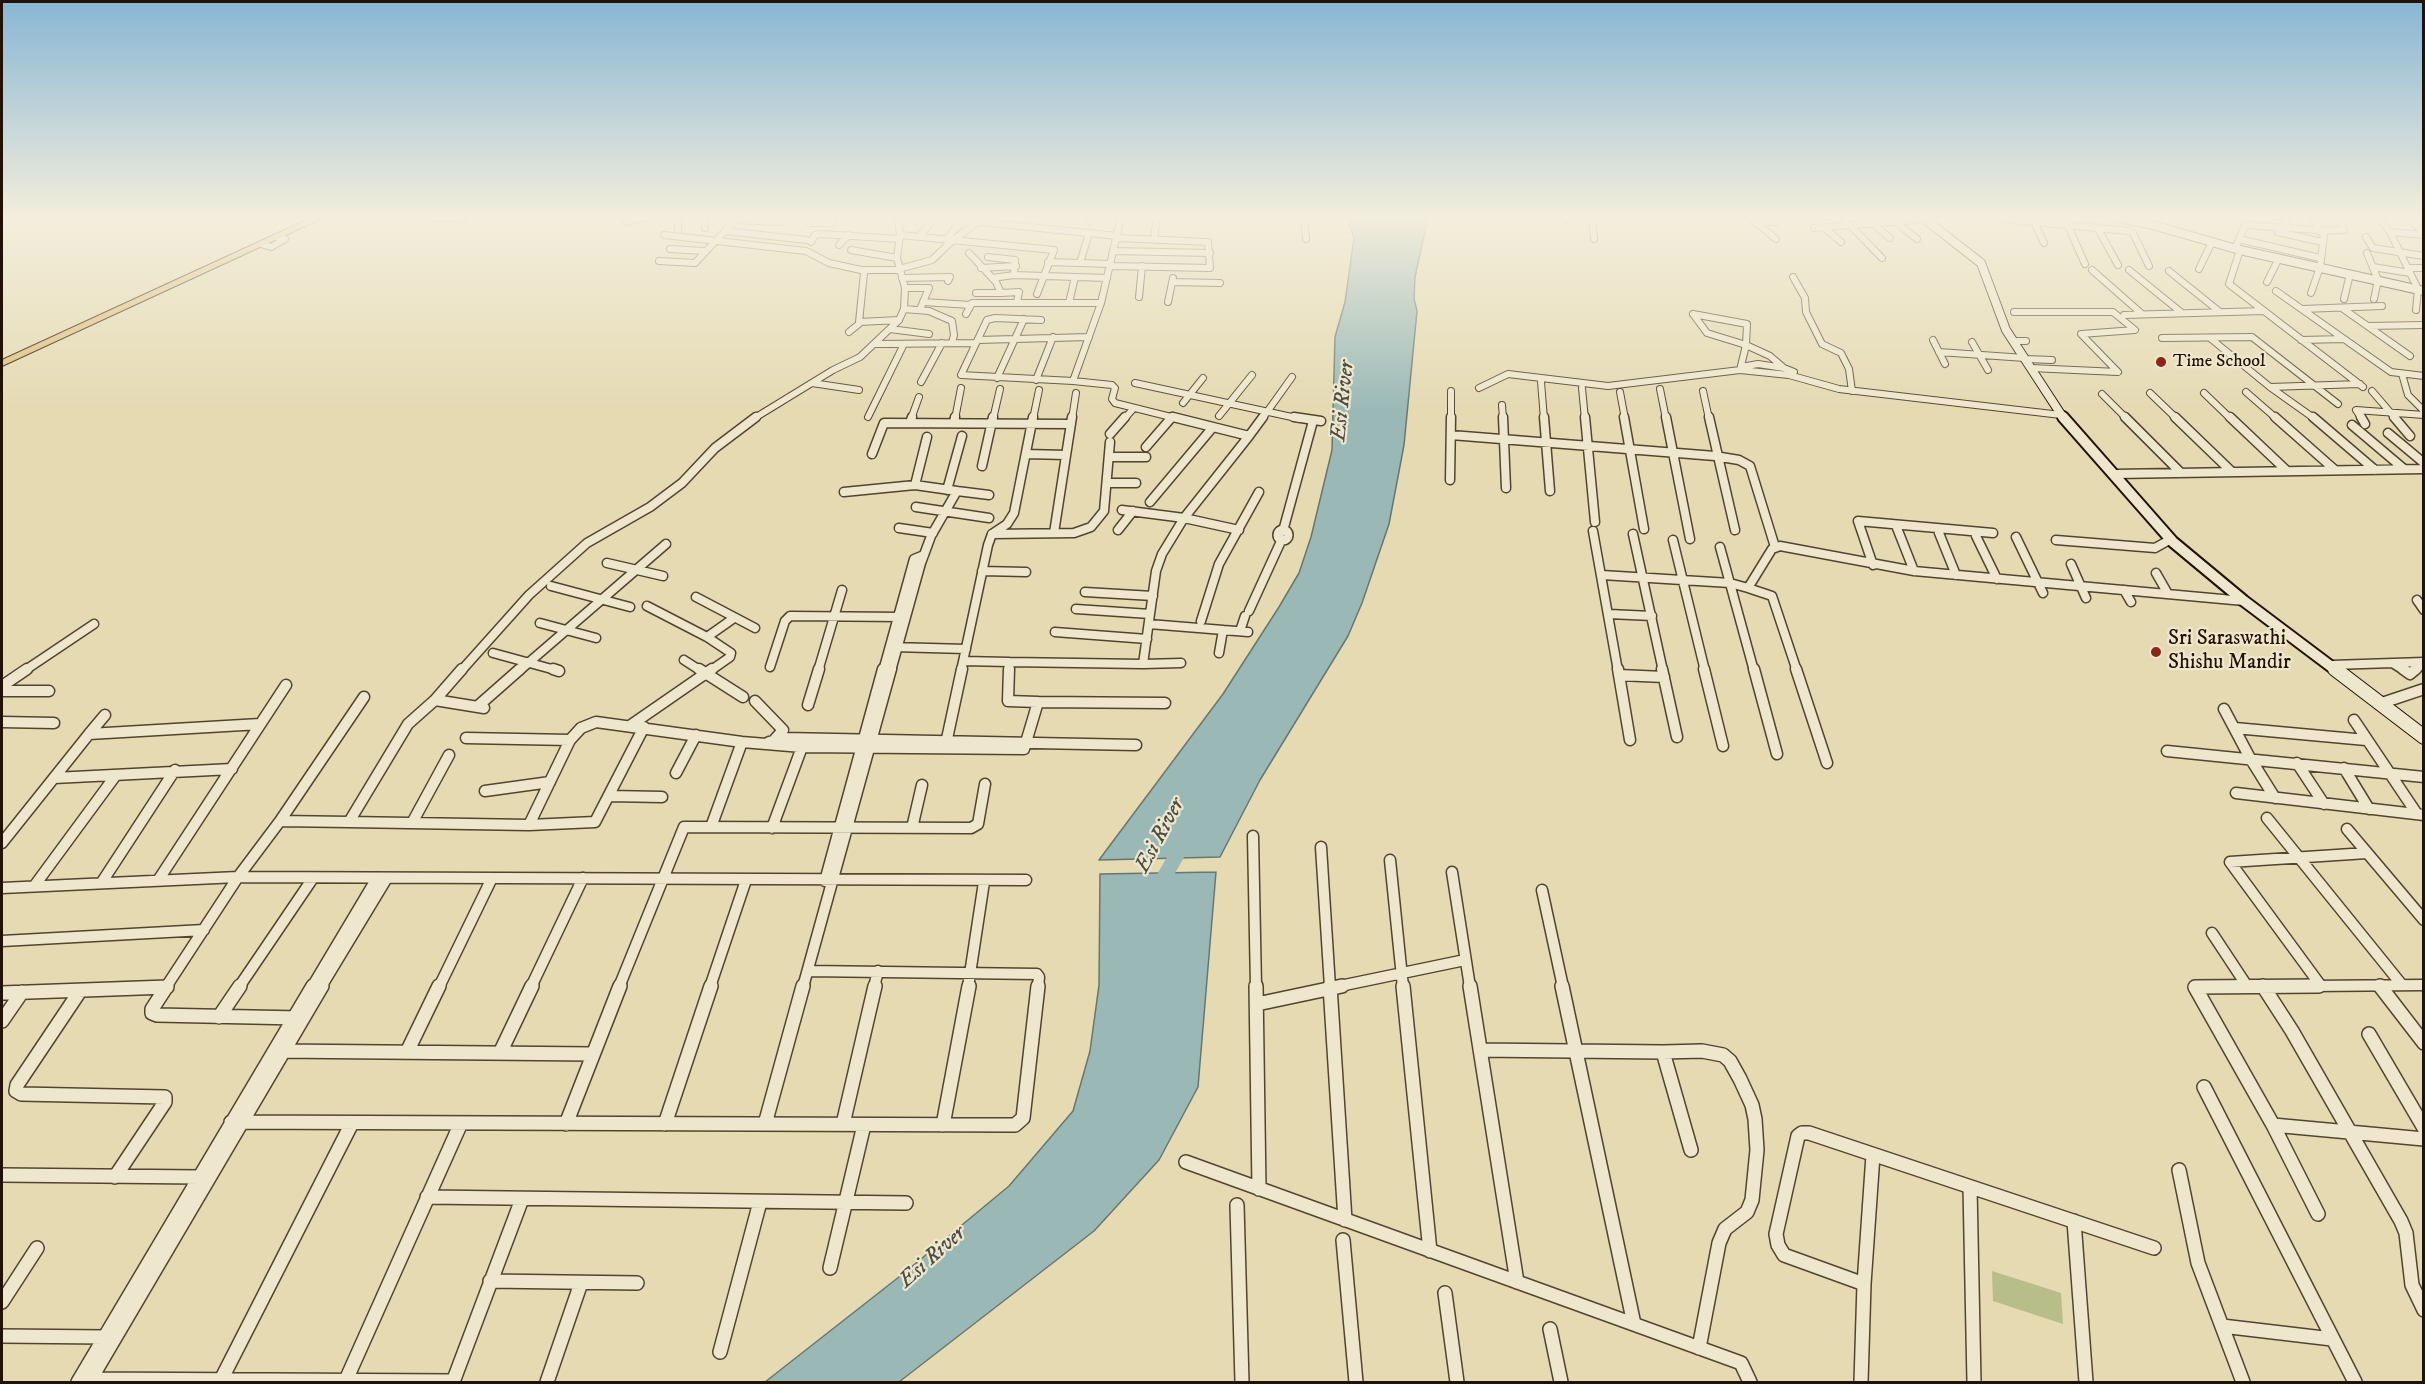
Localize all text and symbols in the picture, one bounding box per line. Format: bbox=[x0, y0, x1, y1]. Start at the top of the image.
place label: Time School bbox=[2173, 351, 2265, 373]
marker: Time School bbox=[2154, 355, 2168, 369]
water label: Esi River bbox=[1327, 360, 1361, 442]
place label: Sri Saraswathi Shishu Mandir bbox=[2168, 627, 2291, 677]
marker: Sri Saraswathi Shishu Mandir bbox=[2149, 645, 2163, 659]
water label: Esi River bbox=[1130, 794, 1192, 878]
water label: Esi River bbox=[894, 1221, 972, 1295]

